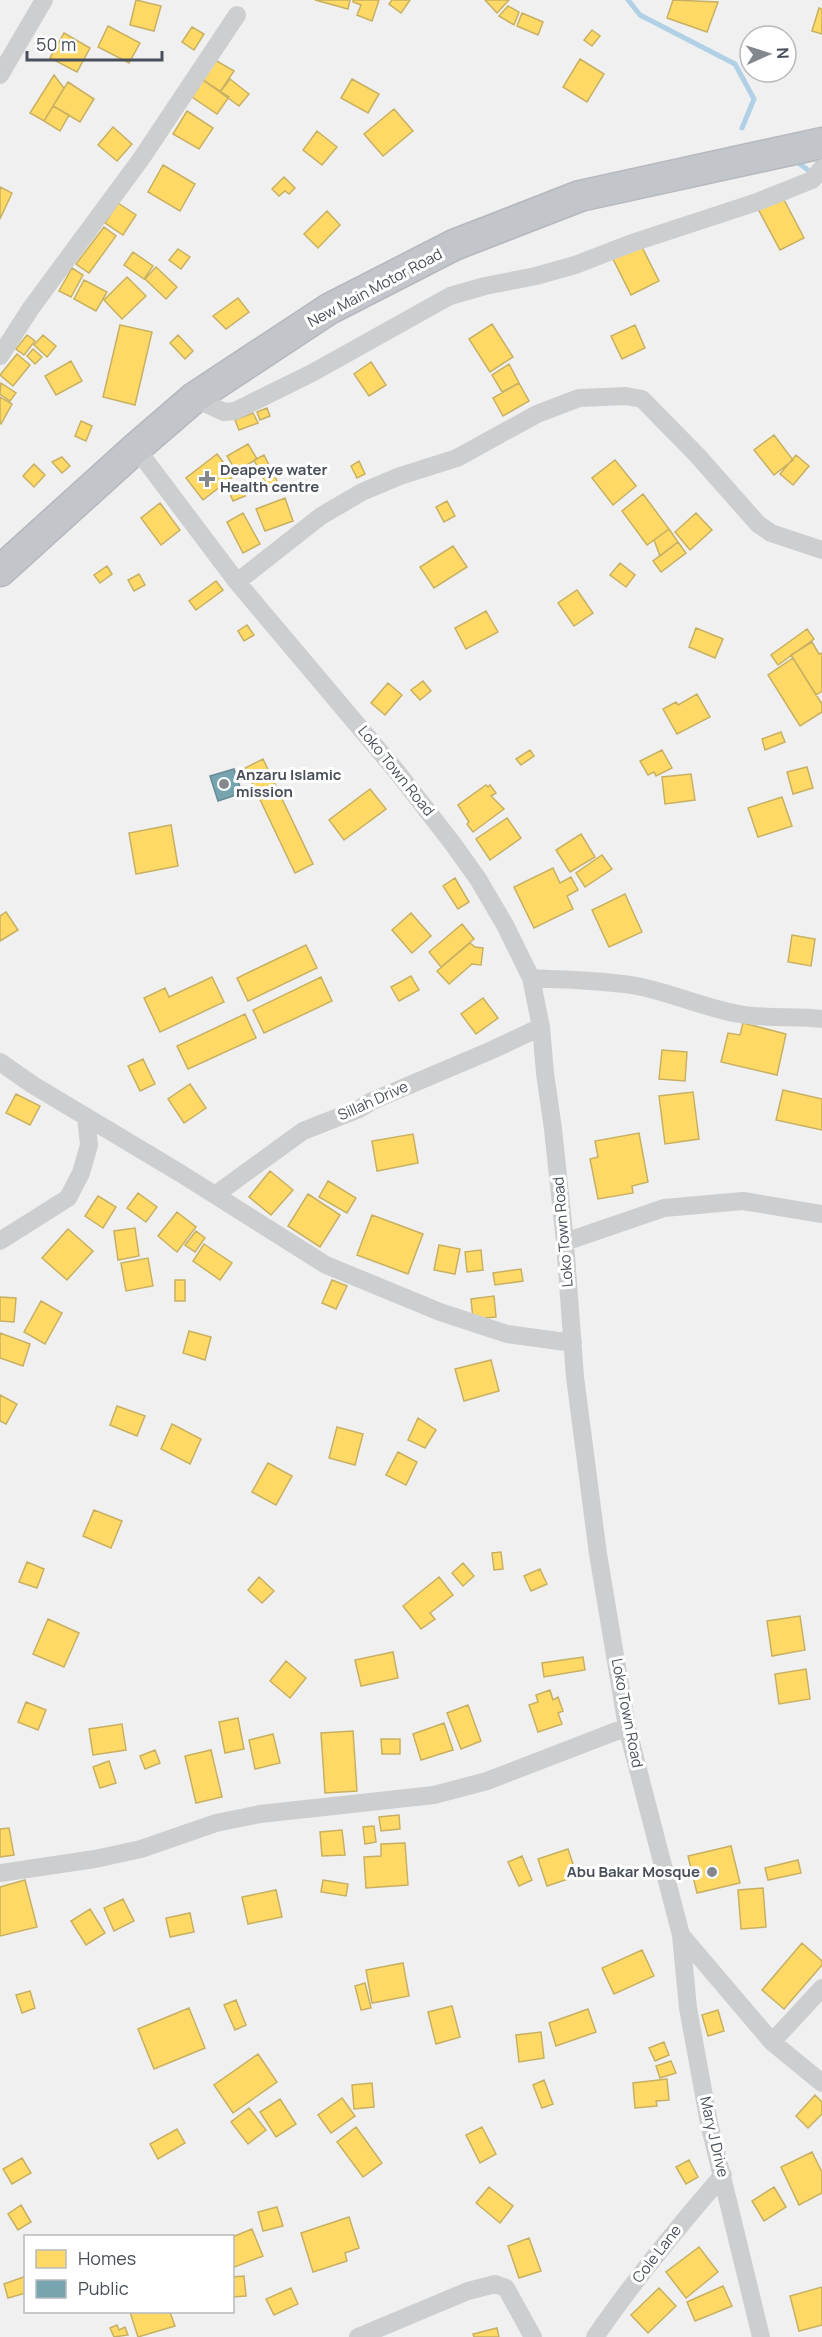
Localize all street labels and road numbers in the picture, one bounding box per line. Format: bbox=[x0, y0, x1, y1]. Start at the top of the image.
street label: New Main Motor Road bbox=[304, 243, 446, 332]
street label: Loko Town Road bbox=[353, 721, 439, 820]
street label: Sillah Drive bbox=[334, 1076, 412, 1125]
street label: Loko Town Road bbox=[547, 1176, 578, 1288]
street label: Loko Town Road bbox=[607, 1656, 648, 1769]
street label: Mary J Drive bbox=[695, 2094, 734, 2180]
street label: Cole Lane bbox=[627, 2220, 686, 2287]

